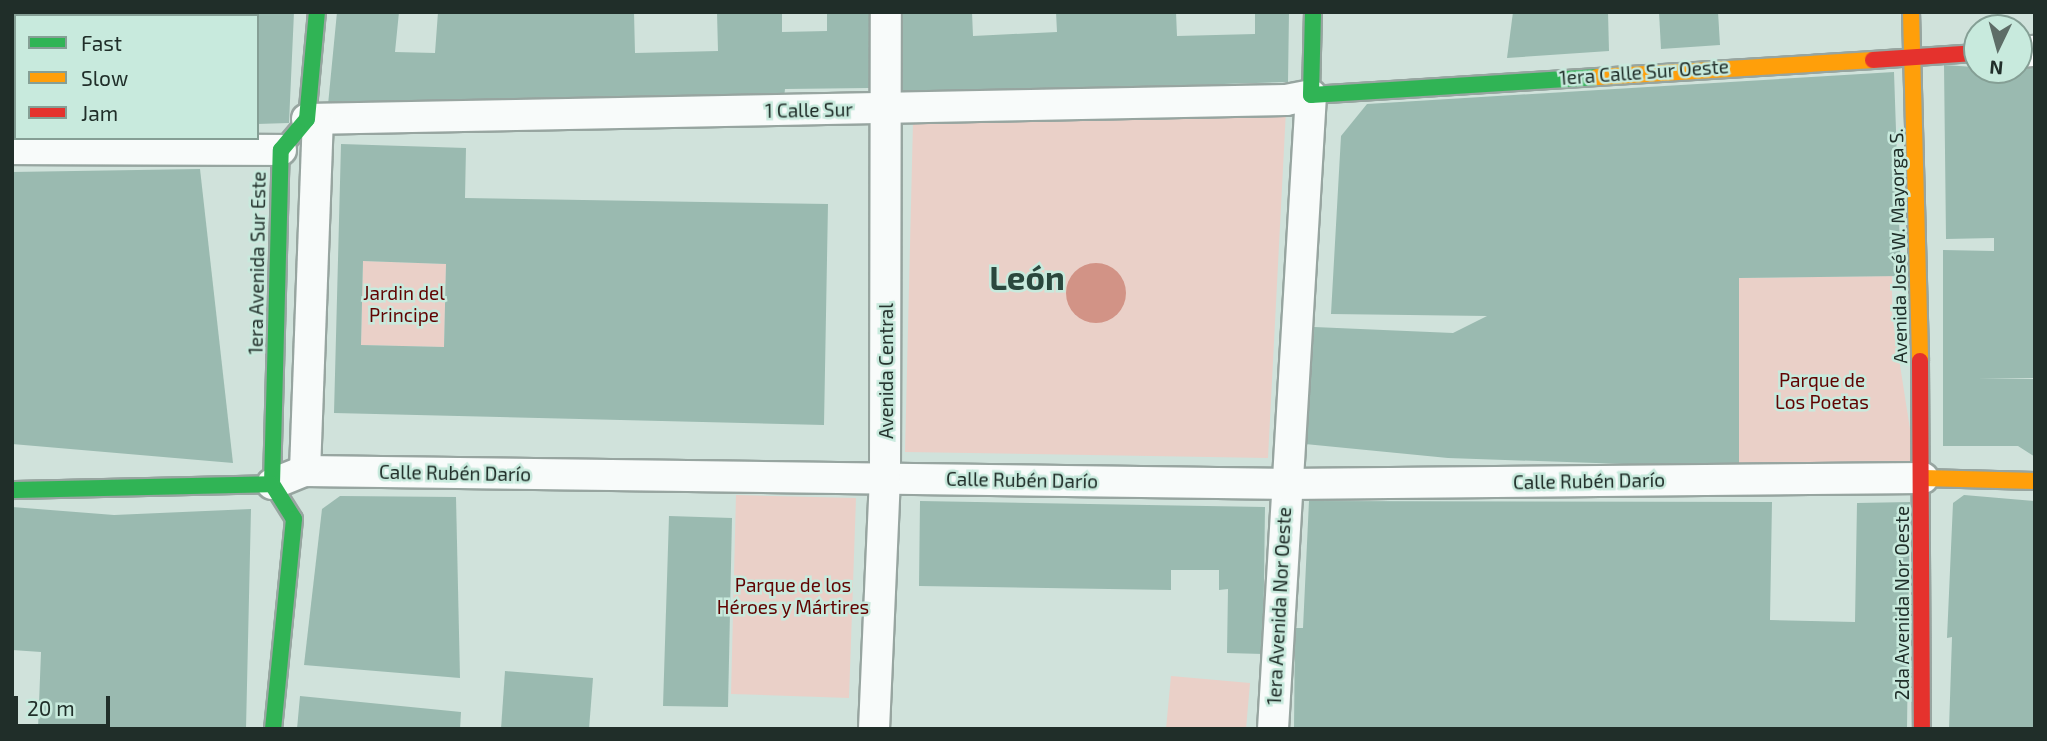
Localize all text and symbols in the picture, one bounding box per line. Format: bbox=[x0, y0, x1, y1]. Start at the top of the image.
legend bbox=[14, 14, 259, 140]
north arrow bbox=[1963, 14, 2033, 84]
text: Fast bbox=[81, 30, 122, 55]
street label: 1era Calle Sur Oeste bbox=[1558, 55, 1730, 89]
text: N bbox=[1988, 56, 2004, 80]
text: Slow bbox=[81, 65, 128, 90]
street label: 1 Calle Sur bbox=[765, 98, 853, 122]
text: Jam bbox=[81, 100, 118, 125]
street label: Avenida José W. Mayorga S. bbox=[1885, 128, 1911, 364]
street label: 1era Avenida Sur Este bbox=[244, 171, 270, 355]
district label: León bbox=[989, 258, 1065, 298]
park label: Jardin del Principe bbox=[363, 282, 445, 326]
street label: Avenida Central bbox=[875, 303, 897, 439]
park label: Parque de Los Poetas bbox=[1775, 369, 1869, 413]
street label: Calle Rubén Darío bbox=[379, 460, 531, 486]
street label: Calle Rubén Darío bbox=[946, 467, 1098, 493]
street label: Calle Rubén Darío bbox=[1513, 468, 1665, 494]
street label: 2da Avenida Nor Oeste bbox=[1891, 505, 1913, 701]
street label: 1era Avenida Nor Oeste bbox=[1262, 506, 1296, 706]
park label: Parque de los Héroes y Mártires bbox=[716, 574, 870, 618]
scale bar bbox=[18, 682, 114, 726]
text: 20 m bbox=[27, 695, 75, 720]

